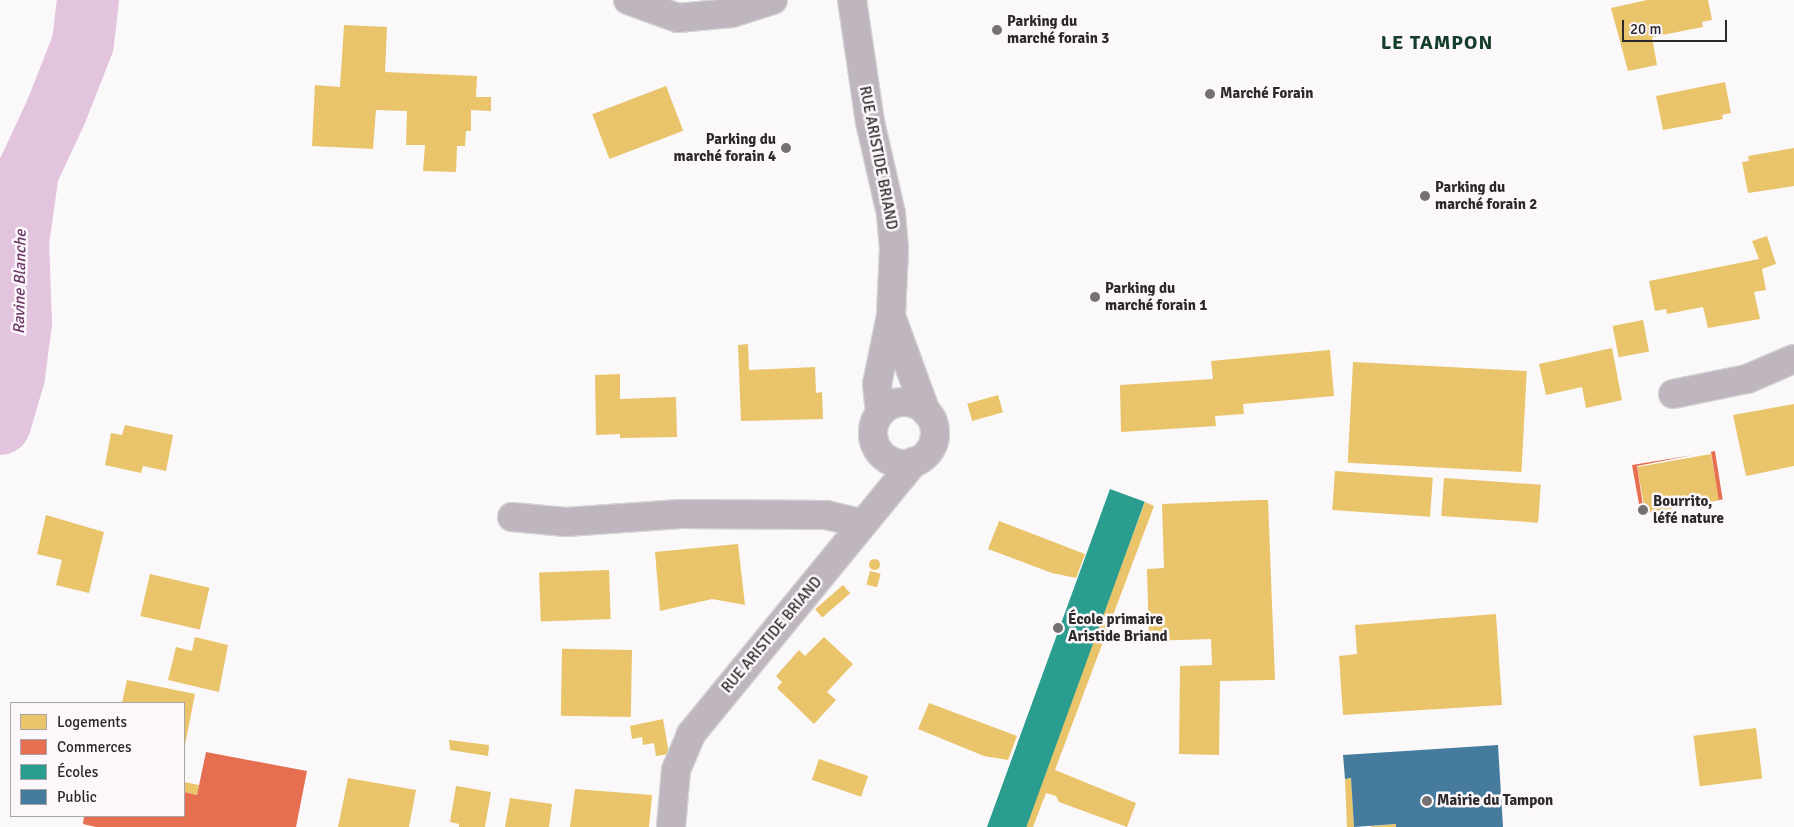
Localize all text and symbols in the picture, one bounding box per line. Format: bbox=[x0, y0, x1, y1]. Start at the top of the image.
scale bar bbox=[1624, 10, 1729, 42]
place label: Parking du marché forain 3 bbox=[1007, 12, 1109, 47]
text: 20 m bbox=[1630, 20, 1661, 38]
marker: Parking du marché forain 3 bbox=[991, 24, 1003, 36]
district label: LE TAMPON bbox=[1380, 30, 1494, 54]
street label: RUE ARISTIDE BRIAND bbox=[855, 85, 901, 231]
place label: Marché Forain bbox=[1220, 85, 1314, 103]
marker: Marché Forain bbox=[1204, 88, 1216, 100]
place label: Parking du marché forain 4 bbox=[674, 130, 776, 165]
marker: Parking du marché forain 4 bbox=[780, 142, 792, 154]
place label: Parking du marché forain 2 bbox=[1435, 178, 1537, 213]
marker: Parking du marché forain 2 bbox=[1419, 190, 1431, 202]
water label: Ravine Blanche bbox=[9, 230, 31, 334]
place label: Parking du marché forain 1 bbox=[1105, 279, 1207, 314]
marker: Parking du marché forain 1 bbox=[1089, 291, 1101, 303]
place label: Bourrito, léfé nature bbox=[1653, 492, 1724, 527]
marker: Bourrito, léfé nature bbox=[1637, 504, 1649, 516]
street label: RUE ARISTIDE BRIAND bbox=[718, 573, 826, 697]
place label: École primaire Aristide Briand bbox=[1068, 610, 1168, 645]
marker: École primaire Aristide Briand bbox=[1052, 622, 1064, 634]
legend bbox=[10, 702, 185, 817]
text: Logements bbox=[57, 713, 127, 731]
text: Commerces bbox=[57, 738, 131, 756]
text: Écoles bbox=[57, 763, 98, 781]
text: Public bbox=[57, 788, 97, 806]
place label: Mairie du Tampon bbox=[1437, 792, 1553, 810]
marker: Mairie du Tampon bbox=[1421, 795, 1433, 807]

